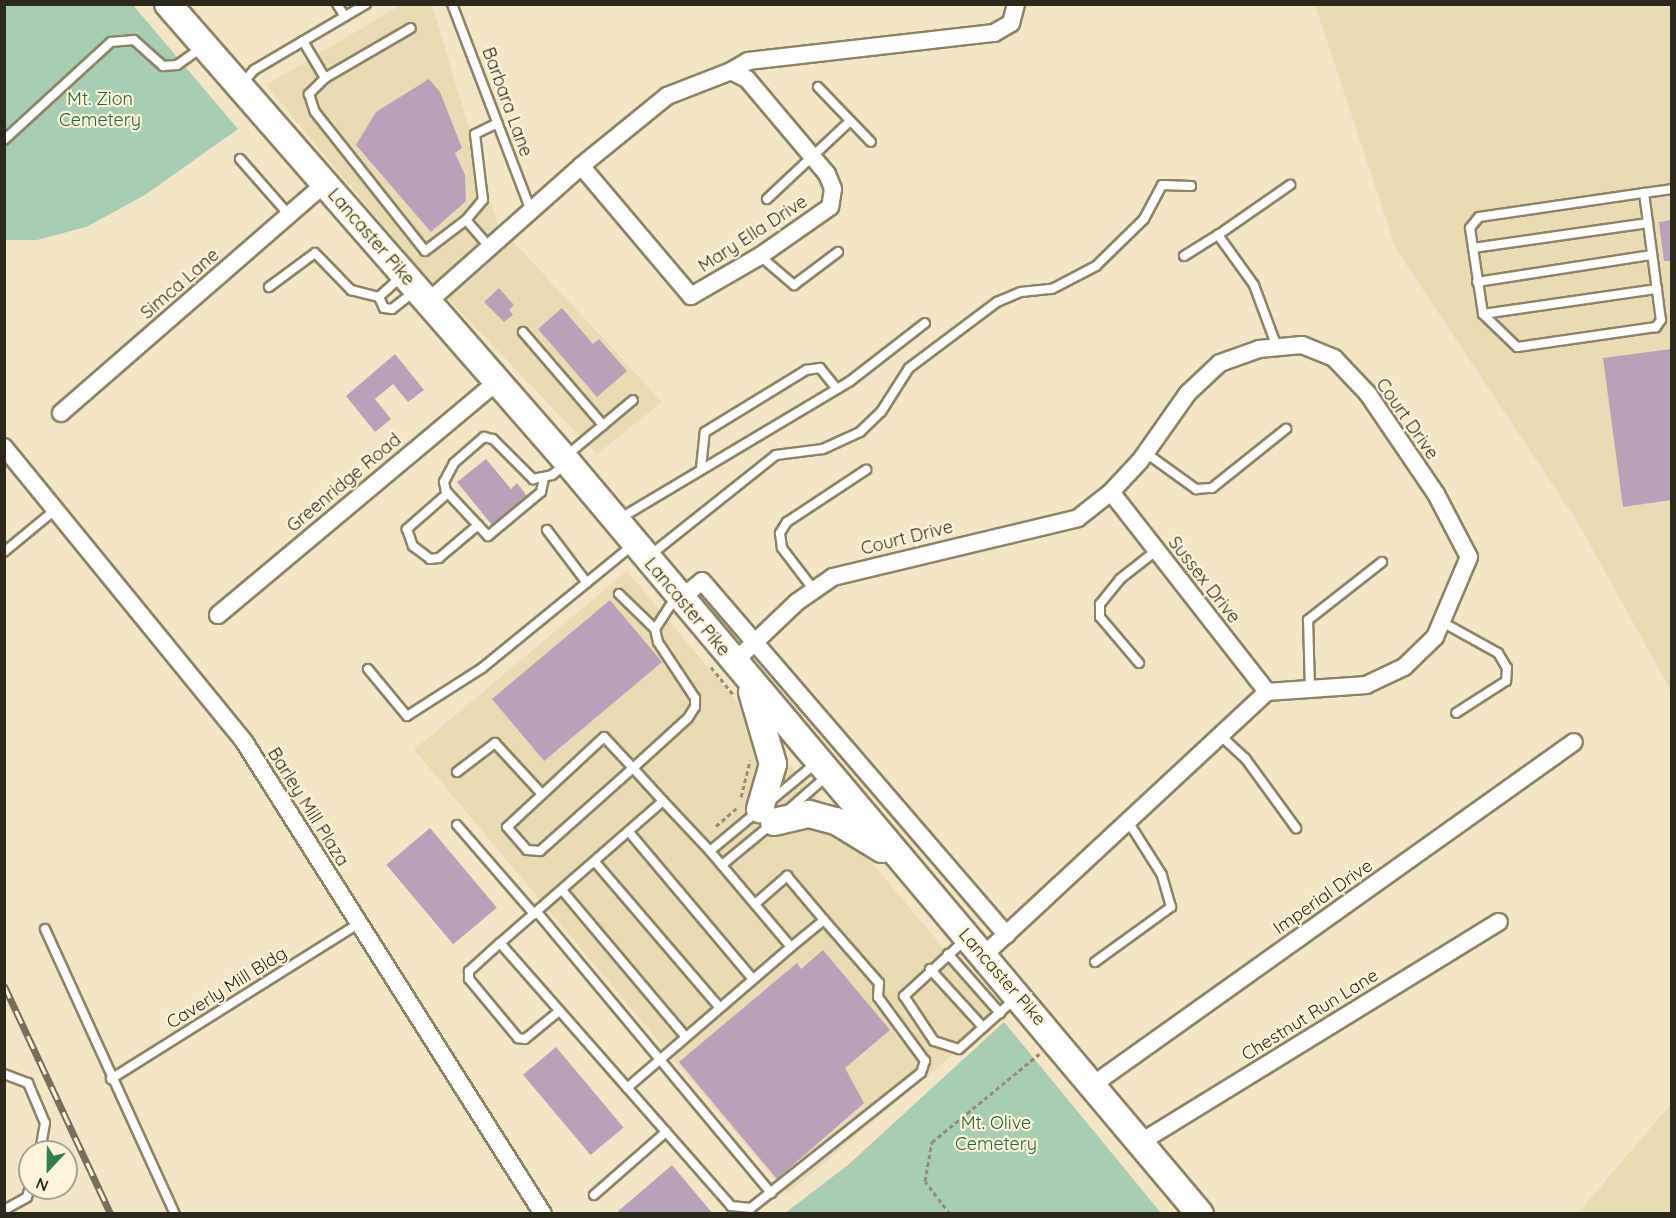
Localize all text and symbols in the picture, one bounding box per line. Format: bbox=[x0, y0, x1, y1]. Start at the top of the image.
street label: Barbara Lane bbox=[477, 44, 537, 160]
park label: Mt. Zion Cemetery bbox=[59, 89, 141, 132]
street label: Lancaster Pike bbox=[323, 184, 419, 290]
street label: Mary Ella Drive bbox=[694, 191, 812, 277]
street label: Simca Lane bbox=[136, 244, 224, 324]
street label: Court Drive bbox=[1371, 374, 1443, 464]
street label: Greenridge Road bbox=[283, 429, 405, 537]
street label: Court Drive bbox=[859, 516, 955, 560]
street label: Sussex Drive bbox=[1163, 532, 1245, 628]
street label: Lancaster Pike bbox=[640, 553, 734, 661]
street label: Barley Mill Plaza bbox=[263, 744, 353, 870]
street label: Imperial Drive bbox=[1269, 855, 1377, 939]
street label: Lancaster Pike bbox=[954, 924, 1050, 1030]
street label: Caverly Mill Bldg bbox=[163, 942, 291, 1034]
street label: Chestnut Run Lane bbox=[1238, 964, 1382, 1066]
park label: Mt. Olive Cemetery bbox=[955, 1113, 1037, 1156]
north arrow bbox=[18, 1140, 78, 1200]
text: N bbox=[33, 1173, 51, 1196]

